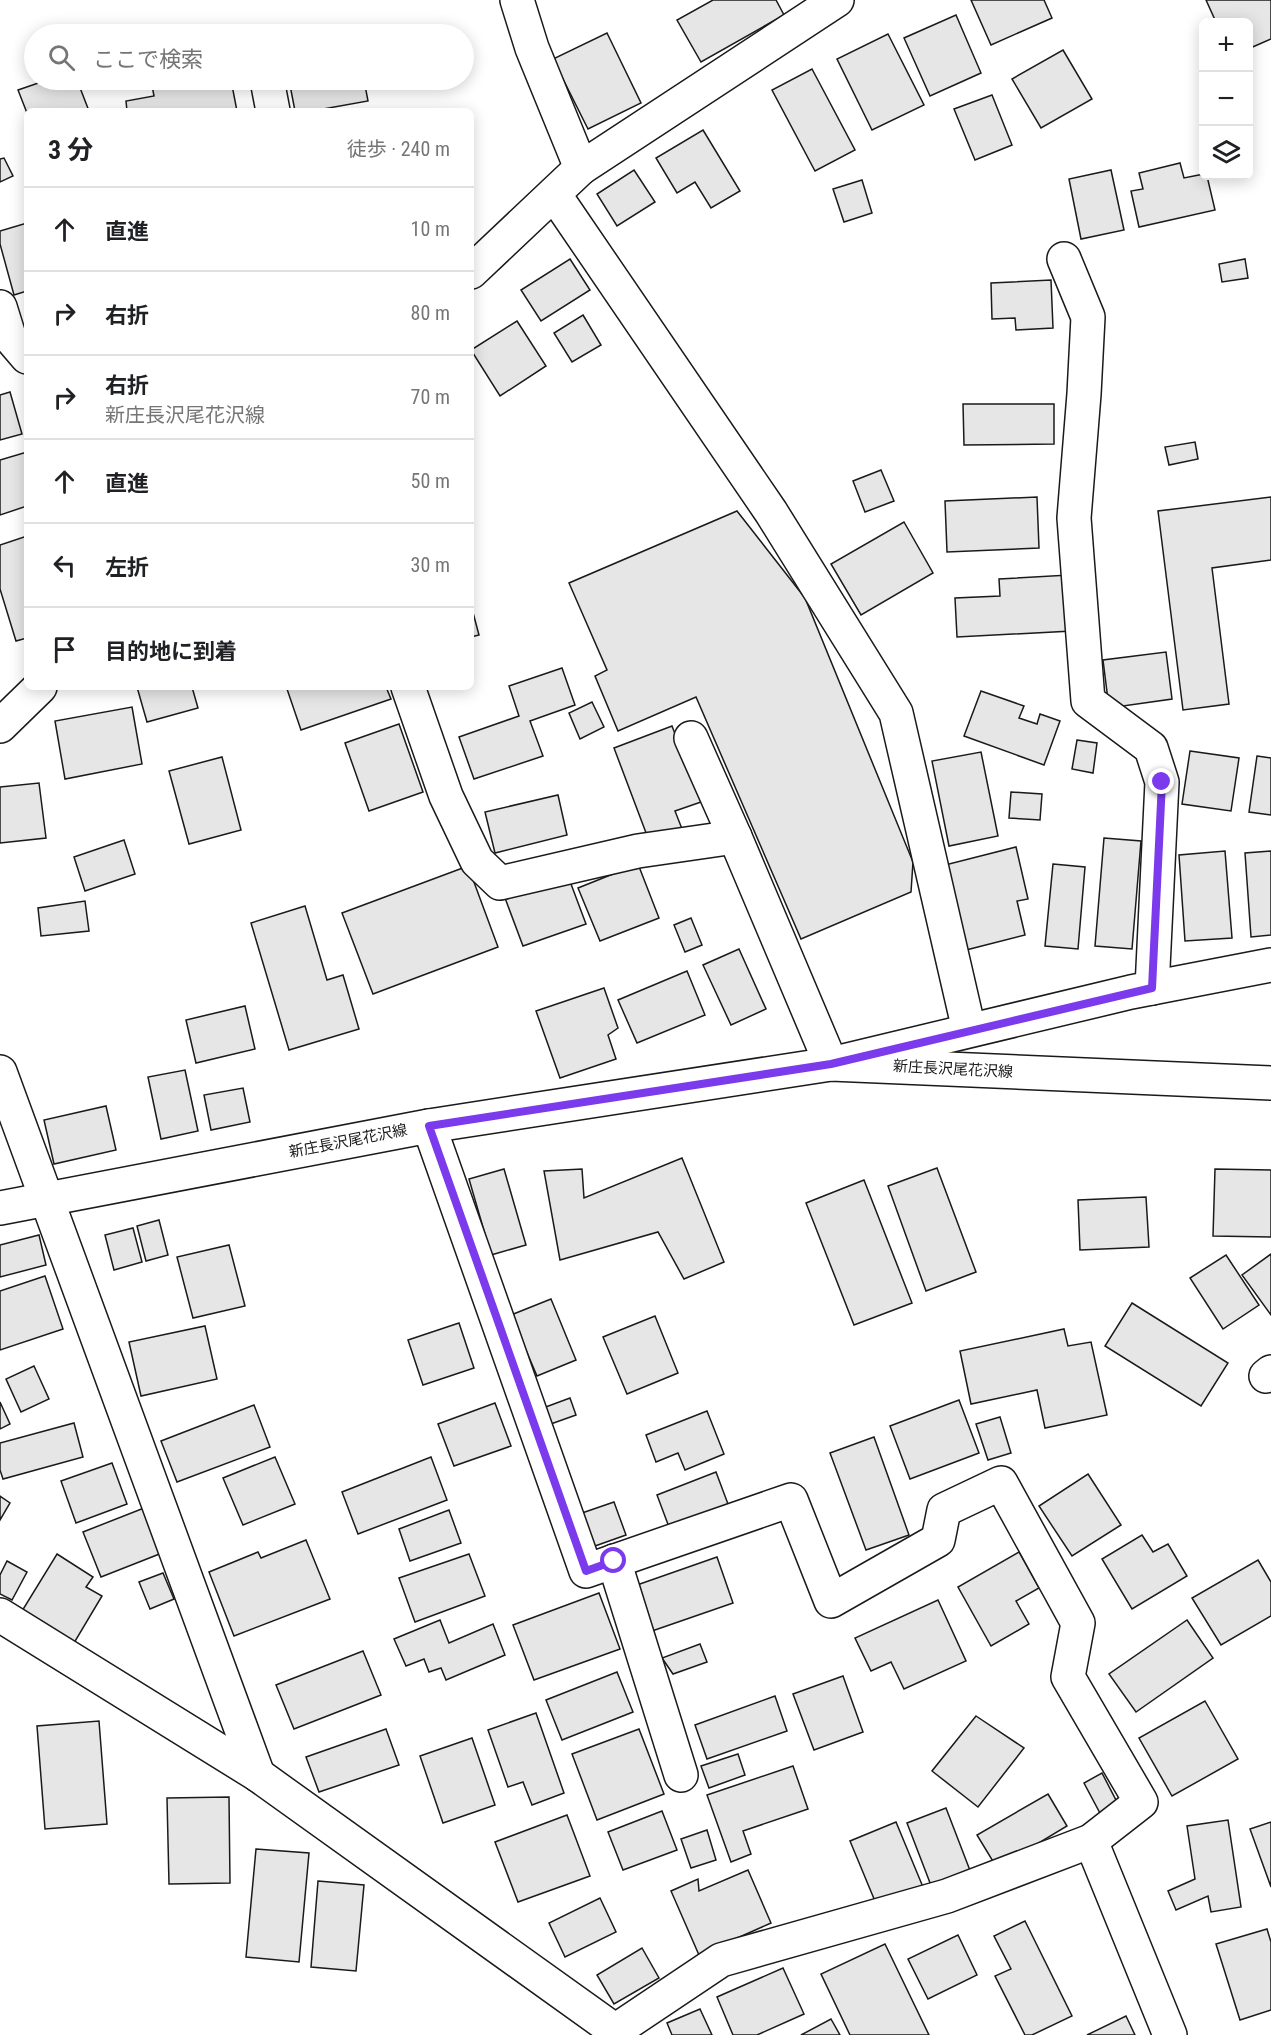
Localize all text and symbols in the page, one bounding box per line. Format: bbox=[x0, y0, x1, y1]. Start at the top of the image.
map controls bbox=[1199, 18, 1253, 180]
button: + bbox=[1199, 18, 1253, 72]
search box bbox=[24, 24, 474, 90]
icon: search bbox=[45, 41, 78, 74]
text: ここで検索 bbox=[93, 47, 203, 72]
button: − bbox=[1199, 72, 1253, 126]
button: layers bbox=[1199, 126, 1253, 180]
text: 3 分 bbox=[48, 135, 93, 165]
text: 徒歩 · 240 m bbox=[347, 137, 450, 161]
icon: ahead bbox=[48, 213, 81, 246]
text: 10 m bbox=[411, 217, 450, 241]
text: 直進 bbox=[105, 219, 149, 244]
icon: right bbox=[48, 297, 81, 330]
text: 80 m bbox=[411, 301, 450, 325]
text: 右折 bbox=[105, 303, 149, 328]
text: 右折 bbox=[105, 373, 149, 398]
icon: right bbox=[48, 381, 81, 414]
text: 70 m bbox=[411, 385, 450, 409]
text: 新庄長沢尾花沢線 bbox=[105, 403, 265, 427]
icon: ahead bbox=[48, 465, 81, 498]
text: 50 m bbox=[411, 469, 450, 493]
text: 直進 bbox=[105, 471, 149, 496]
icon: left bbox=[48, 549, 81, 582]
text: 30 m bbox=[411, 553, 450, 577]
text: 左折 bbox=[105, 555, 149, 580]
icon: arrive bbox=[48, 633, 81, 666]
text: 目的地に到着 bbox=[105, 639, 237, 664]
route end bbox=[1148, 768, 1174, 794]
street label: 新庄長沢尾花沢線 bbox=[893, 1057, 1013, 1081]
street label: 新庄長沢尾花沢線 bbox=[287, 1121, 409, 1161]
route start bbox=[600, 1547, 626, 1573]

